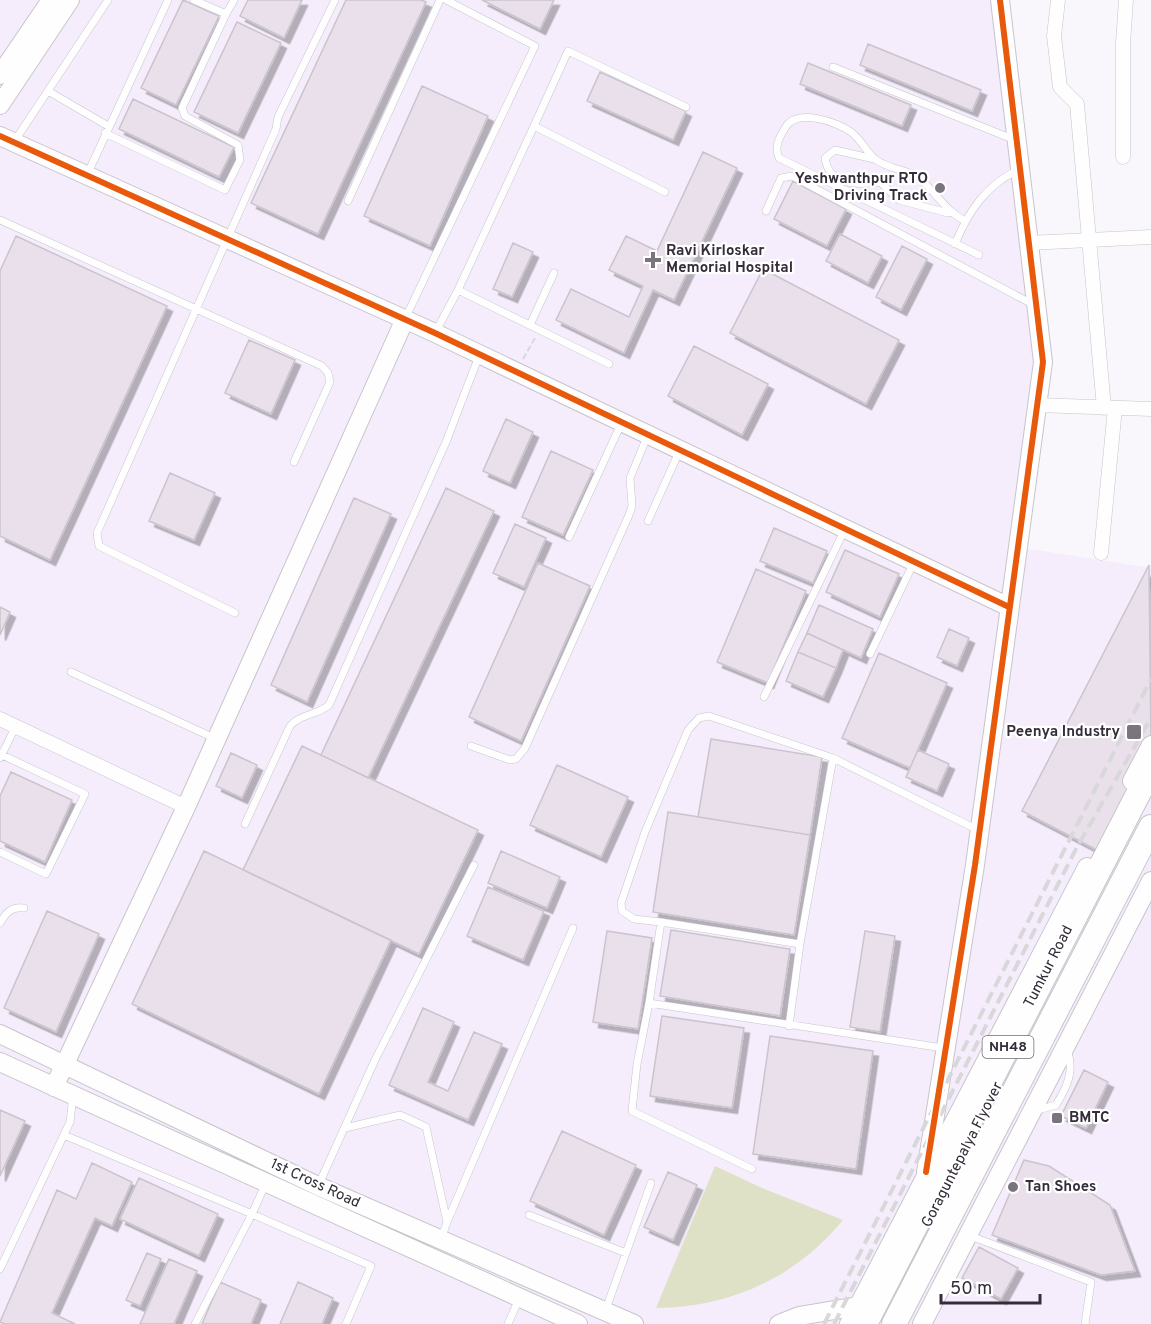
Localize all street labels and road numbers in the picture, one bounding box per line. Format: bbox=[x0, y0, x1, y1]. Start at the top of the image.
street label: Tumkur Road bbox=[1020, 923, 1078, 1011]
road number: NH48 bbox=[982, 1036, 1034, 1058]
street label: Goraguntepalya Flyover bbox=[918, 1079, 1008, 1231]
street label: 1st Cross Road bbox=[267, 1155, 363, 1213]

